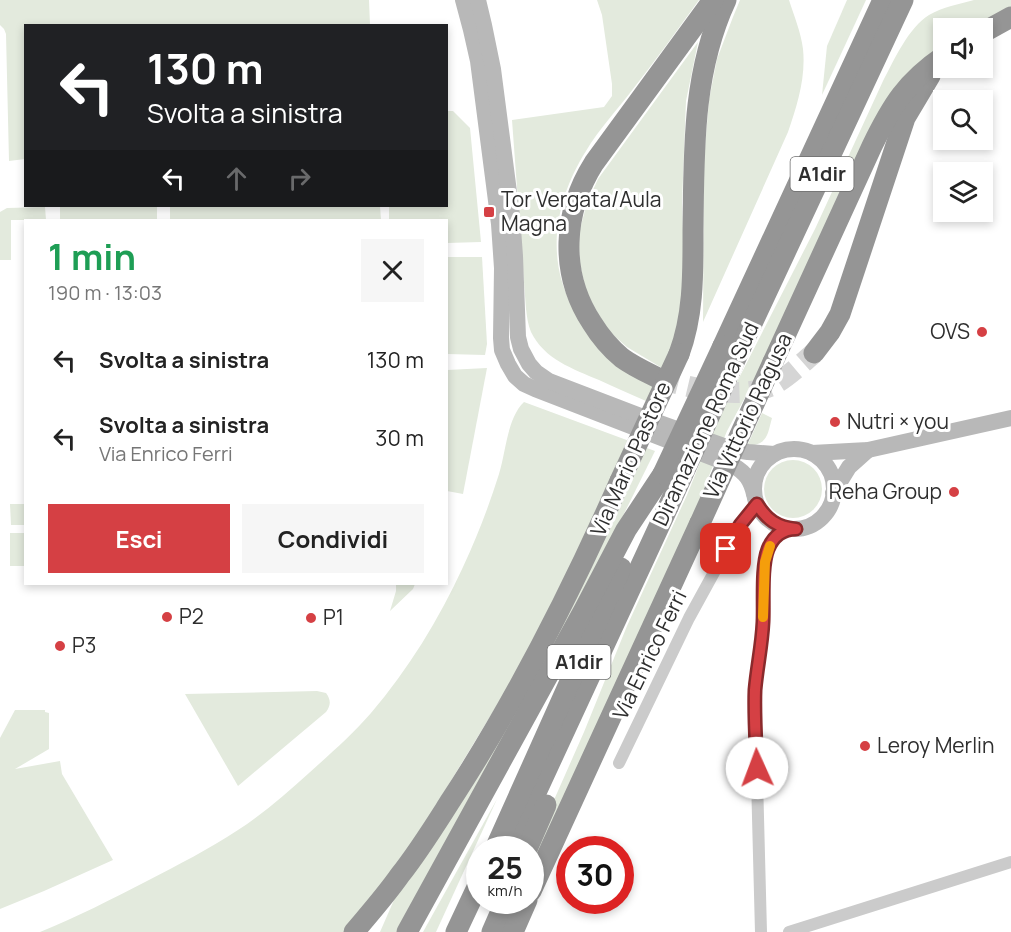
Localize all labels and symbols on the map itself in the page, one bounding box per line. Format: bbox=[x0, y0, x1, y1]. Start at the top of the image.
road number: A1dir bbox=[790, 157, 854, 191]
place label: Tor Vergata/Aula Magna bbox=[501, 185, 662, 237]
marker: Tor Vergata/Aula Magna bbox=[482, 205, 496, 219]
street label: Diramazione Roma Sud bbox=[646, 317, 765, 530]
place label: OVS bbox=[930, 317, 970, 345]
marker: OVS bbox=[975, 325, 989, 339]
street label: Via Vittorio Ragusa bbox=[696, 328, 798, 503]
street label: Via Mario Pastore bbox=[583, 377, 677, 540]
place label: Nutri × you bbox=[847, 407, 949, 435]
marker: Nutri × you bbox=[828, 415, 842, 429]
place label: Reha Group bbox=[829, 477, 942, 505]
marker: Reha Group bbox=[947, 485, 961, 499]
pin bbox=[700, 523, 751, 574]
street label: Via Enrico Ferri bbox=[606, 585, 692, 724]
place label: P2 bbox=[179, 602, 204, 630]
place label: P1 bbox=[323, 603, 344, 631]
marker: P2 bbox=[160, 610, 174, 624]
marker: P1 bbox=[304, 611, 318, 625]
place label: P3 bbox=[72, 631, 96, 659]
marker: P3 bbox=[53, 639, 67, 653]
road number: A1dir bbox=[548, 645, 610, 679]
place label: Leroy Merlin bbox=[877, 731, 994, 759]
position arrow bbox=[725, 736, 789, 800]
marker: Leroy Merlin bbox=[858, 739, 872, 753]
speed limit sign: 30 bbox=[556, 836, 634, 914]

